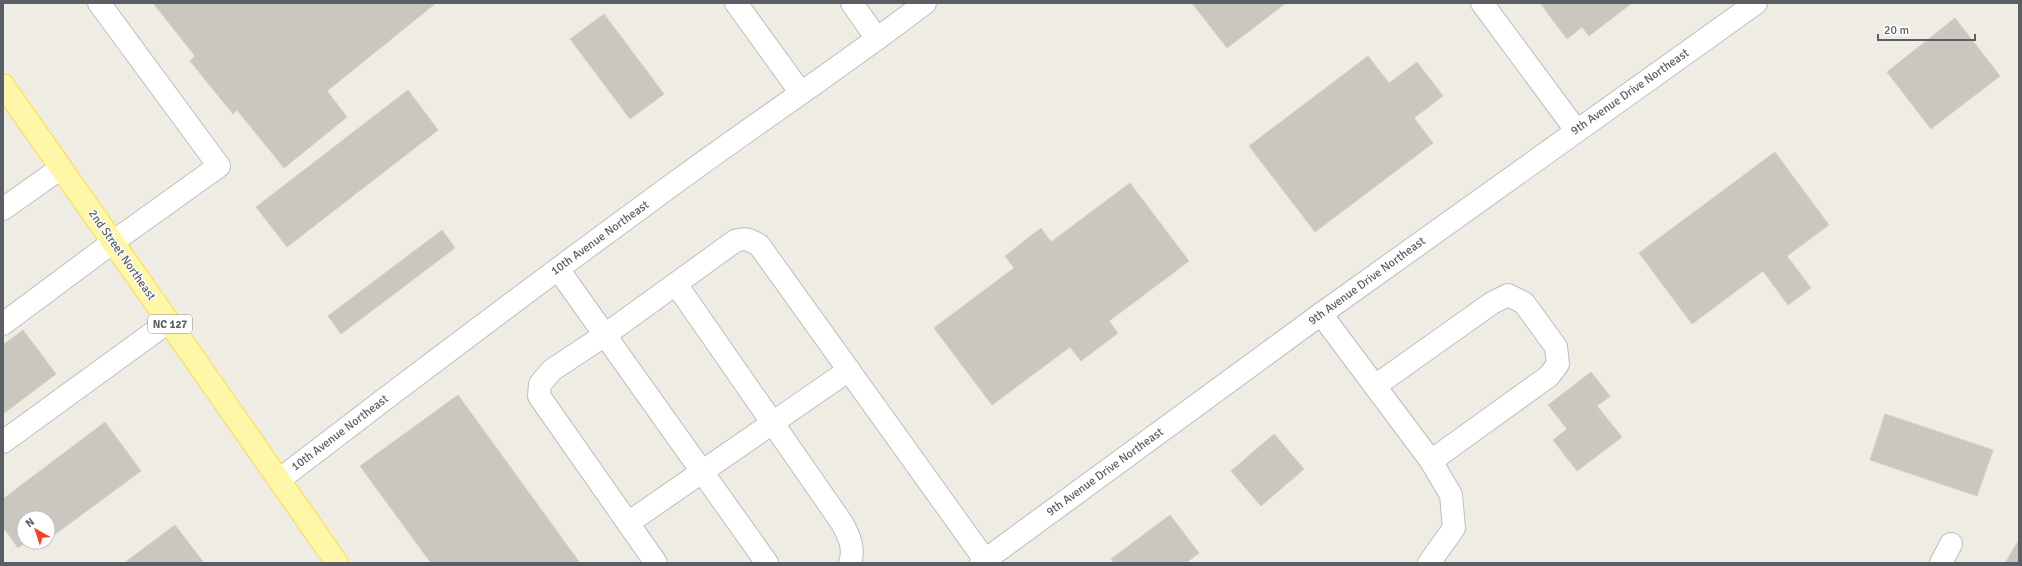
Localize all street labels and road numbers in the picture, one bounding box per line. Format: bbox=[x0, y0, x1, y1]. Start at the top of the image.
street label: 9th Avenue Drive Northeast bbox=[1568, 45, 1692, 139]
street label: 10th Avenue Northeast bbox=[548, 197, 652, 279]
street label: 2nd Street Northeast bbox=[85, 207, 159, 303]
street label: 9th Avenue Drive Northeast bbox=[1306, 234, 1428, 328]
road number: NC 127 bbox=[148, 315, 192, 333]
street label: 10th Avenue Northeast bbox=[288, 392, 392, 474]
street label: 9th Avenue Drive Northeast bbox=[1044, 425, 1166, 519]

